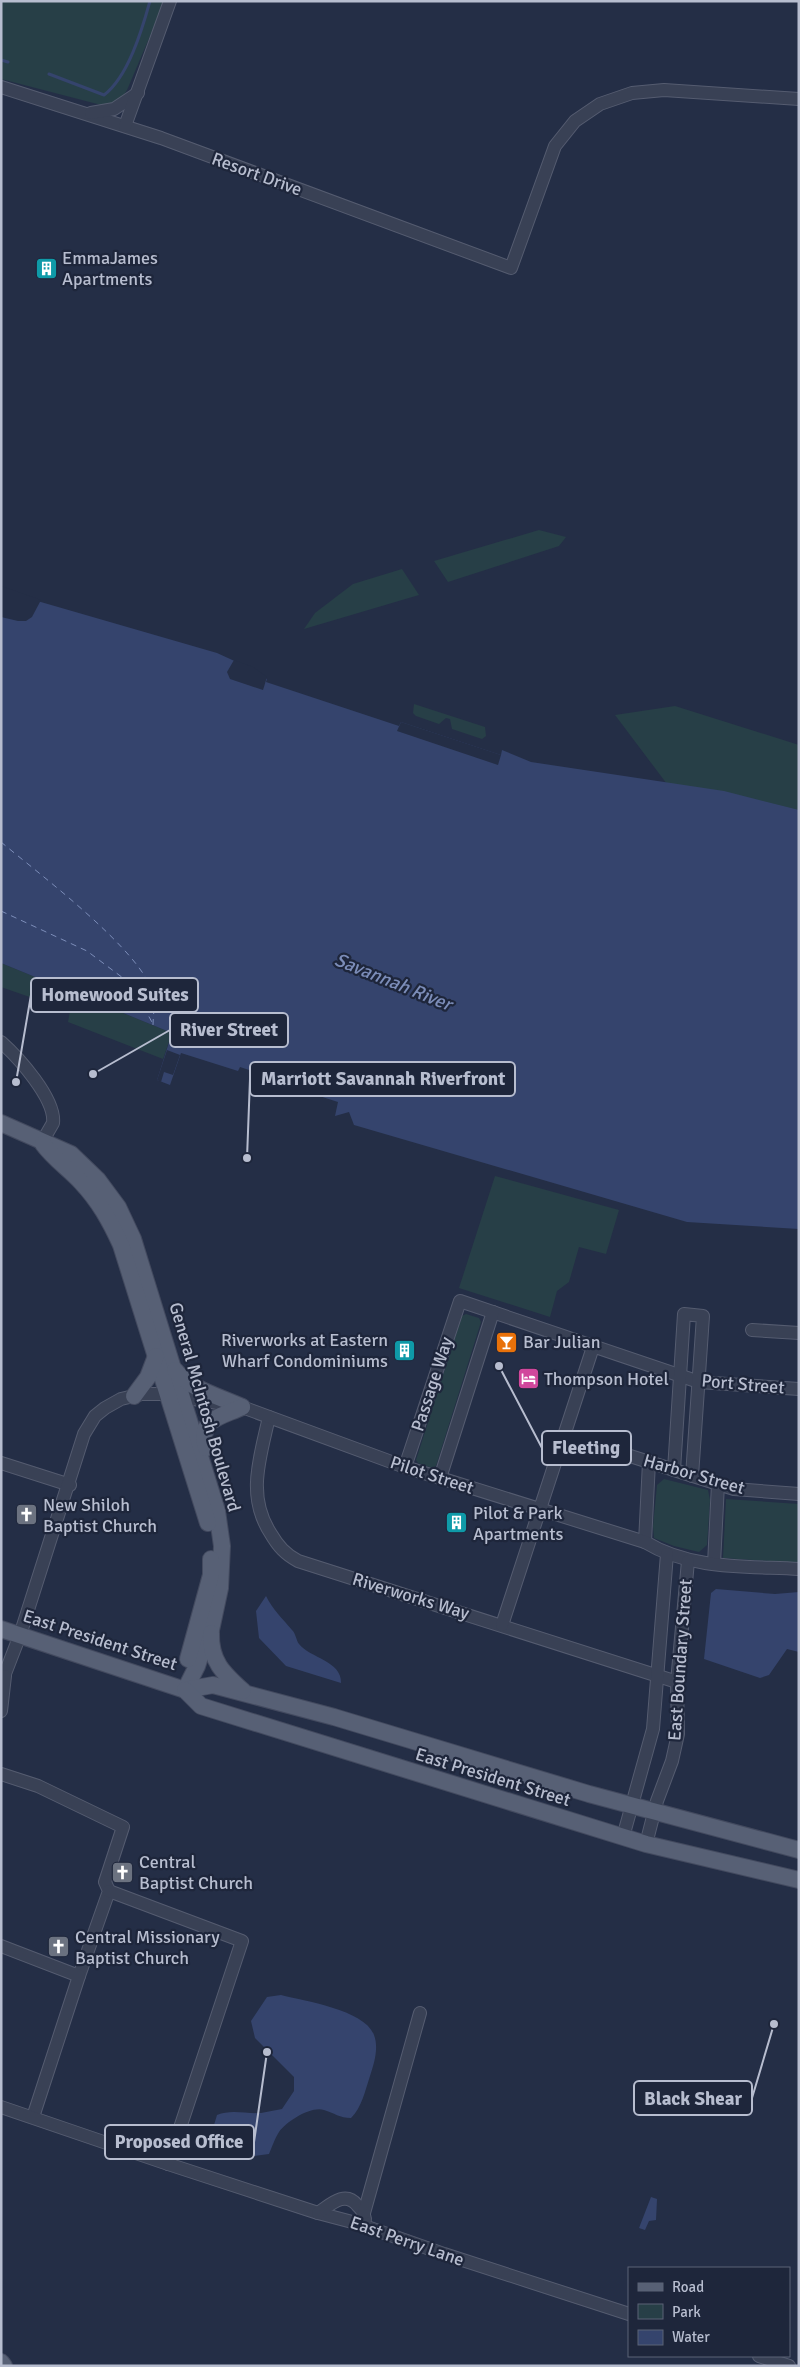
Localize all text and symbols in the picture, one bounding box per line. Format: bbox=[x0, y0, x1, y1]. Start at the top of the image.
street label: Resort Drive bbox=[209, 148, 305, 200]
place label: EmmaJames Apartments bbox=[62, 247, 158, 290]
building icon: EmmaJames Apartments bbox=[34, 256, 58, 280]
water label: Savannah River bbox=[331, 948, 458, 1018]
callout: Homewood Suites bbox=[31, 978, 198, 1012]
text: Homewood Suites bbox=[41, 983, 189, 1007]
callout: River Street bbox=[170, 1013, 288, 1047]
text: River Street bbox=[180, 1018, 278, 1042]
callout: Marriott Savannah Riverfront bbox=[250, 1062, 515, 1096]
text: Marriott Savannah Riverfront bbox=[261, 1067, 505, 1091]
street label: General McIntosh Boulevard bbox=[165, 1300, 245, 1514]
place label: Riverworks at Eastern Wharf Condominiums bbox=[221, 1329, 388, 1372]
bar icon: Bar Julian bbox=[495, 1330, 519, 1354]
place label: Bar Julian bbox=[523, 1331, 601, 1353]
street label: Passage Way bbox=[406, 1333, 458, 1434]
building icon: Riverworks at Eastern Wharf Condominiums bbox=[392, 1338, 416, 1362]
hotel icon: Thompson Hotel bbox=[516, 1367, 540, 1391]
place label: Thompson Hotel bbox=[544, 1368, 669, 1390]
street label: Port Street bbox=[701, 1369, 785, 1399]
callout: Fleeting bbox=[542, 1431, 631, 1465]
text: Fleeting bbox=[552, 1436, 620, 1460]
street label: Harbor Street bbox=[641, 1449, 747, 1499]
street label: Pilot Street bbox=[387, 1451, 477, 1499]
place label: New Shiloh Baptist Church bbox=[43, 1494, 157, 1537]
place label: Pilot & Park Apartments bbox=[473, 1502, 563, 1545]
church icon: New Shiloh Baptist Church bbox=[15, 1503, 39, 1527]
building icon: Pilot & Park Apartments bbox=[445, 1511, 469, 1535]
street label: Riverworks Way bbox=[350, 1568, 473, 1624]
street label: East Boundary Street bbox=[663, 1578, 697, 1742]
street label: East President Street bbox=[20, 1605, 180, 1675]
street label: East President Street bbox=[413, 1743, 573, 1811]
place label: Central Baptist Church bbox=[139, 1851, 253, 1894]
church icon: Central Baptist Church bbox=[111, 1860, 135, 1884]
place label: Central Missionary Baptist Church bbox=[75, 1926, 220, 1969]
church icon: Central Missionary Baptist Church bbox=[47, 1935, 71, 1959]
callout: Black Shear bbox=[634, 2081, 752, 2115]
text: Black Shear bbox=[644, 2087, 742, 2111]
callout: Proposed Office bbox=[105, 2125, 254, 2159]
text: Proposed Office bbox=[114, 2130, 244, 2154]
street label: East Perry Lane bbox=[347, 2211, 467, 2271]
legend bbox=[628, 2267, 790, 2357]
text: Road bbox=[672, 2278, 704, 2296]
text: Park bbox=[672, 2303, 701, 2321]
text: Water bbox=[672, 2328, 710, 2346]

